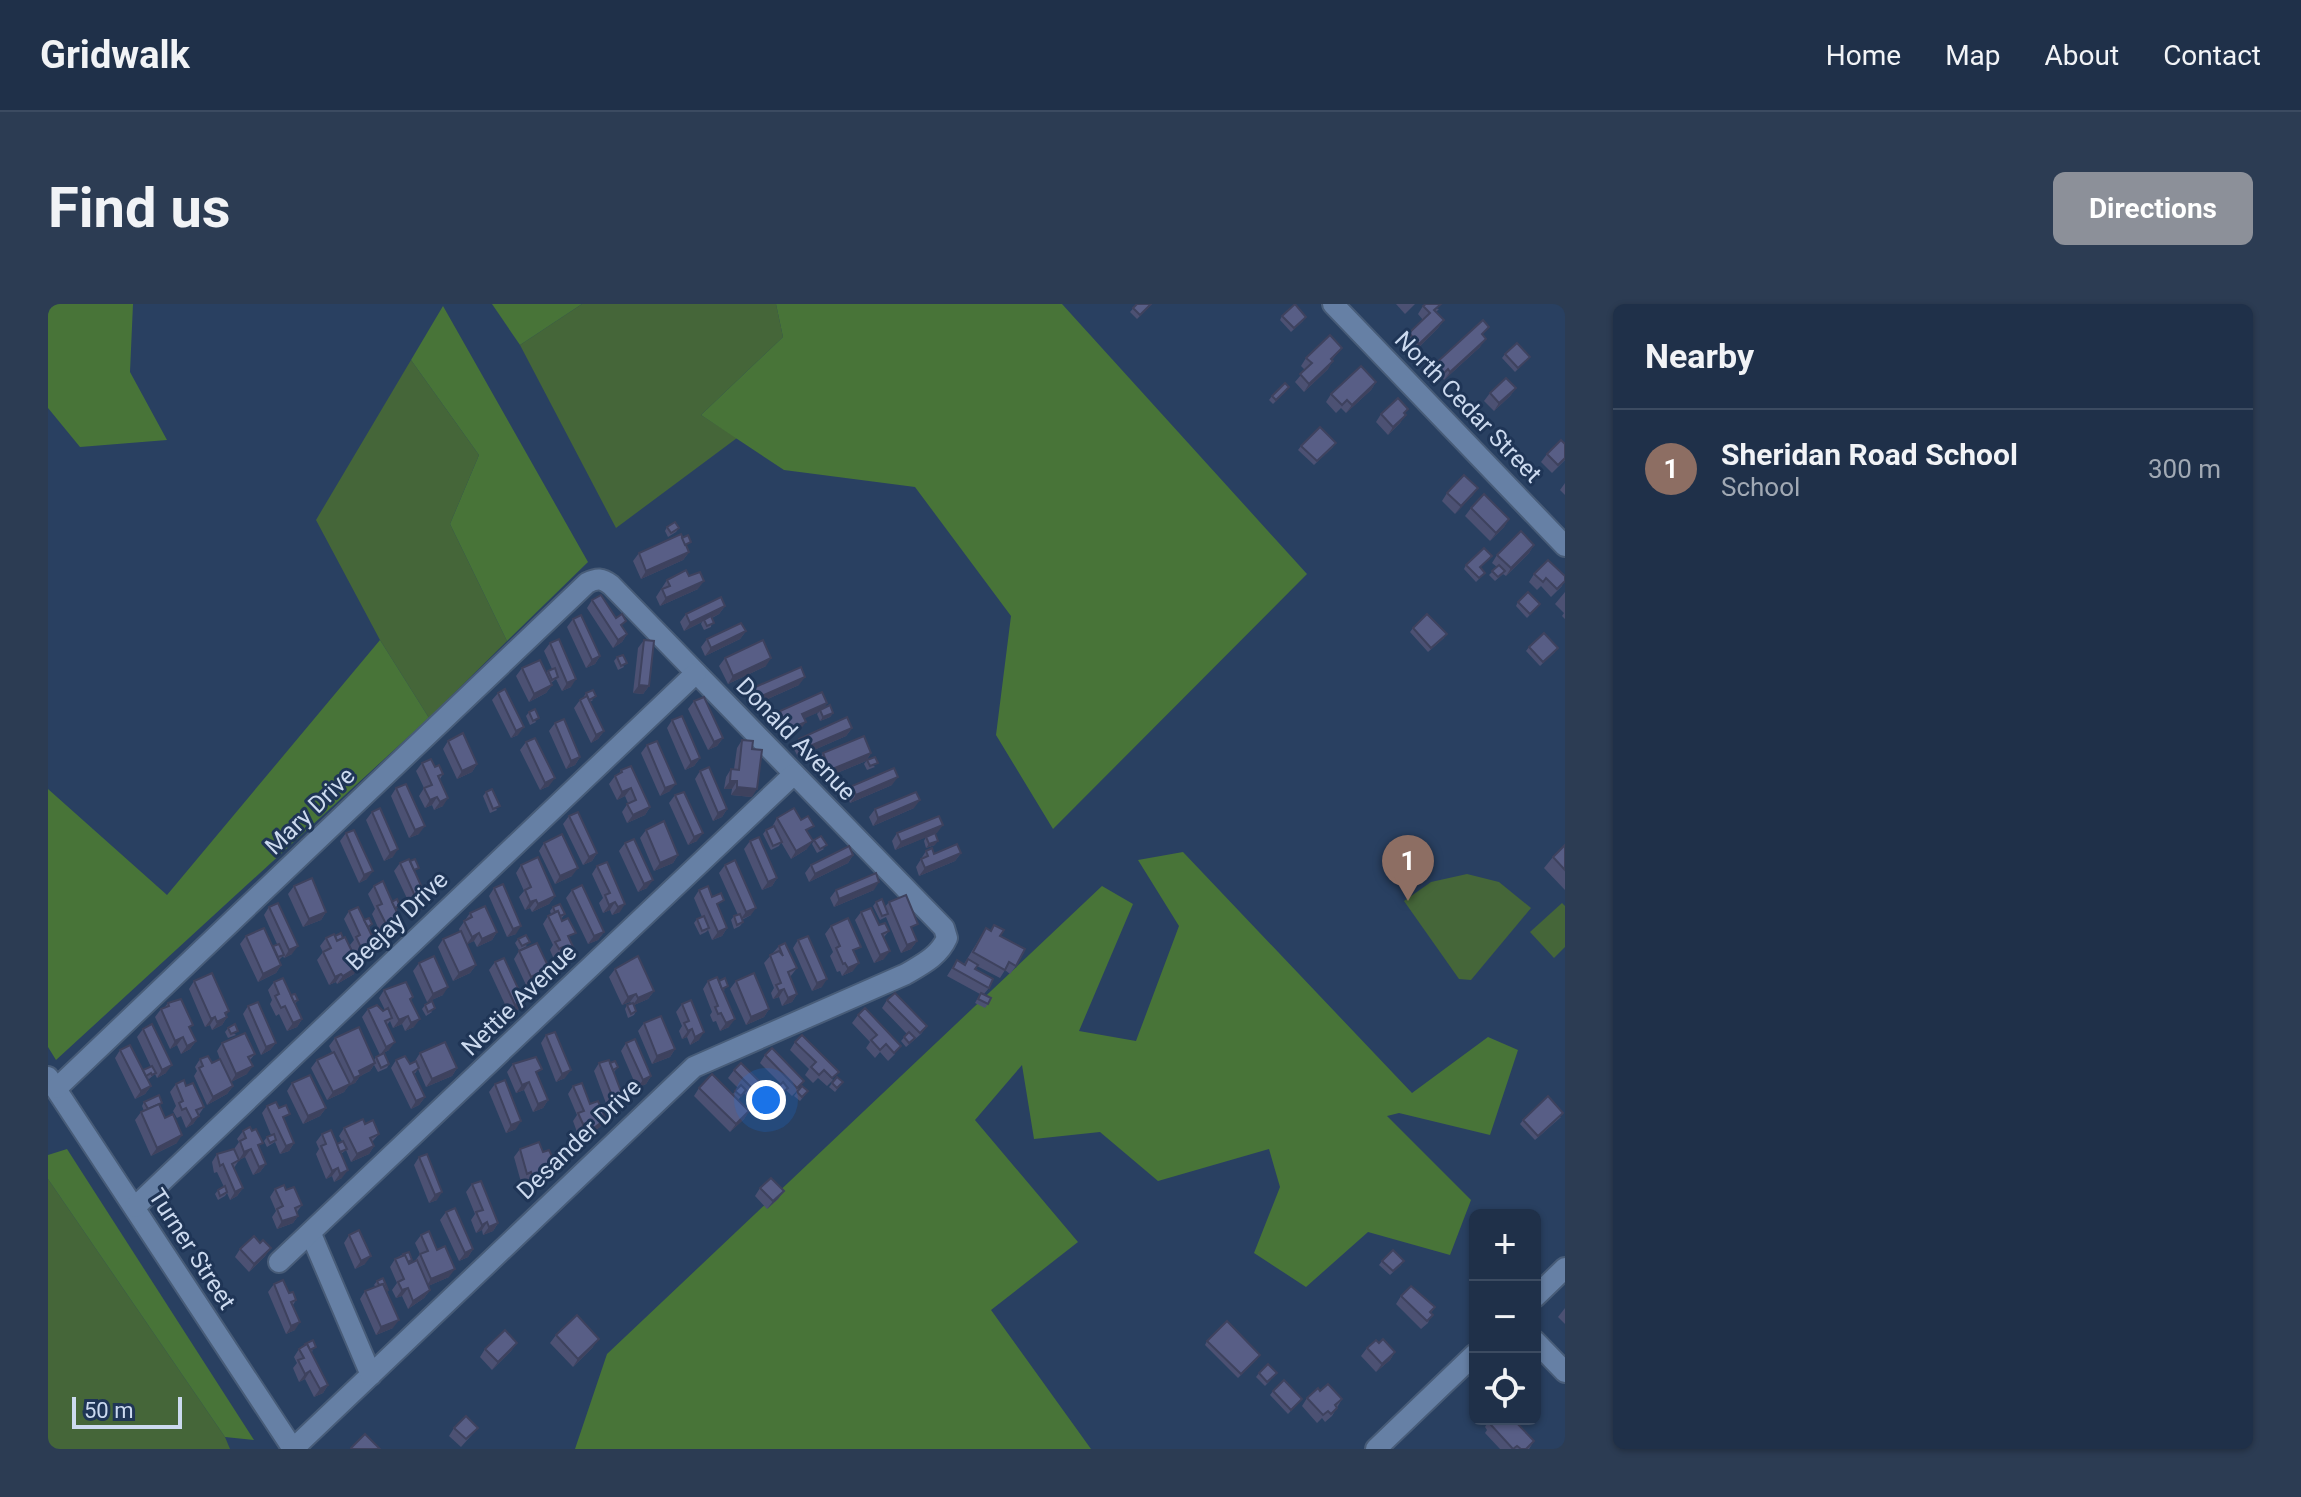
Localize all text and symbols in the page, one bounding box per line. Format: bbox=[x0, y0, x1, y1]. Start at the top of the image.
text: Gridwalk bbox=[40, 33, 190, 77]
text: Home bbox=[1826, 39, 1901, 72]
text: Map bbox=[1945, 39, 2001, 72]
text: About bbox=[2045, 39, 2119, 72]
text: Contact bbox=[2163, 39, 2261, 72]
button: Directions bbox=[2053, 172, 2253, 245]
text: Find us bbox=[48, 175, 231, 241]
street label: North Cedar Street bbox=[1389, 326, 1547, 488]
text: Nearby bbox=[1645, 336, 1754, 376]
text: Sheridan Road School bbox=[1721, 437, 2018, 472]
text: 1 bbox=[1664, 454, 1678, 484]
text: 300 m bbox=[2148, 454, 2221, 484]
text: School bbox=[1721, 472, 1800, 502]
street label: Donald Avenue bbox=[731, 672, 861, 806]
street label: Mary Drive bbox=[259, 761, 361, 861]
pin: 1 bbox=[1382, 835, 1434, 901]
street label: Beejay Drive bbox=[340, 866, 454, 976]
street label: Nettie Avenue bbox=[456, 938, 582, 1062]
street label: Desander Drive bbox=[511, 1073, 647, 1205]
your location bbox=[746, 1080, 786, 1120]
street label: Turner Street bbox=[143, 1184, 241, 1315]
map controls bbox=[1469, 1209, 1541, 1425]
button: + bbox=[1469, 1209, 1541, 1281]
button: − bbox=[1469, 1281, 1541, 1353]
button: locate bbox=[1469, 1353, 1541, 1425]
scale bar bbox=[72, 1393, 182, 1429]
text: 50 m bbox=[84, 1398, 133, 1423]

